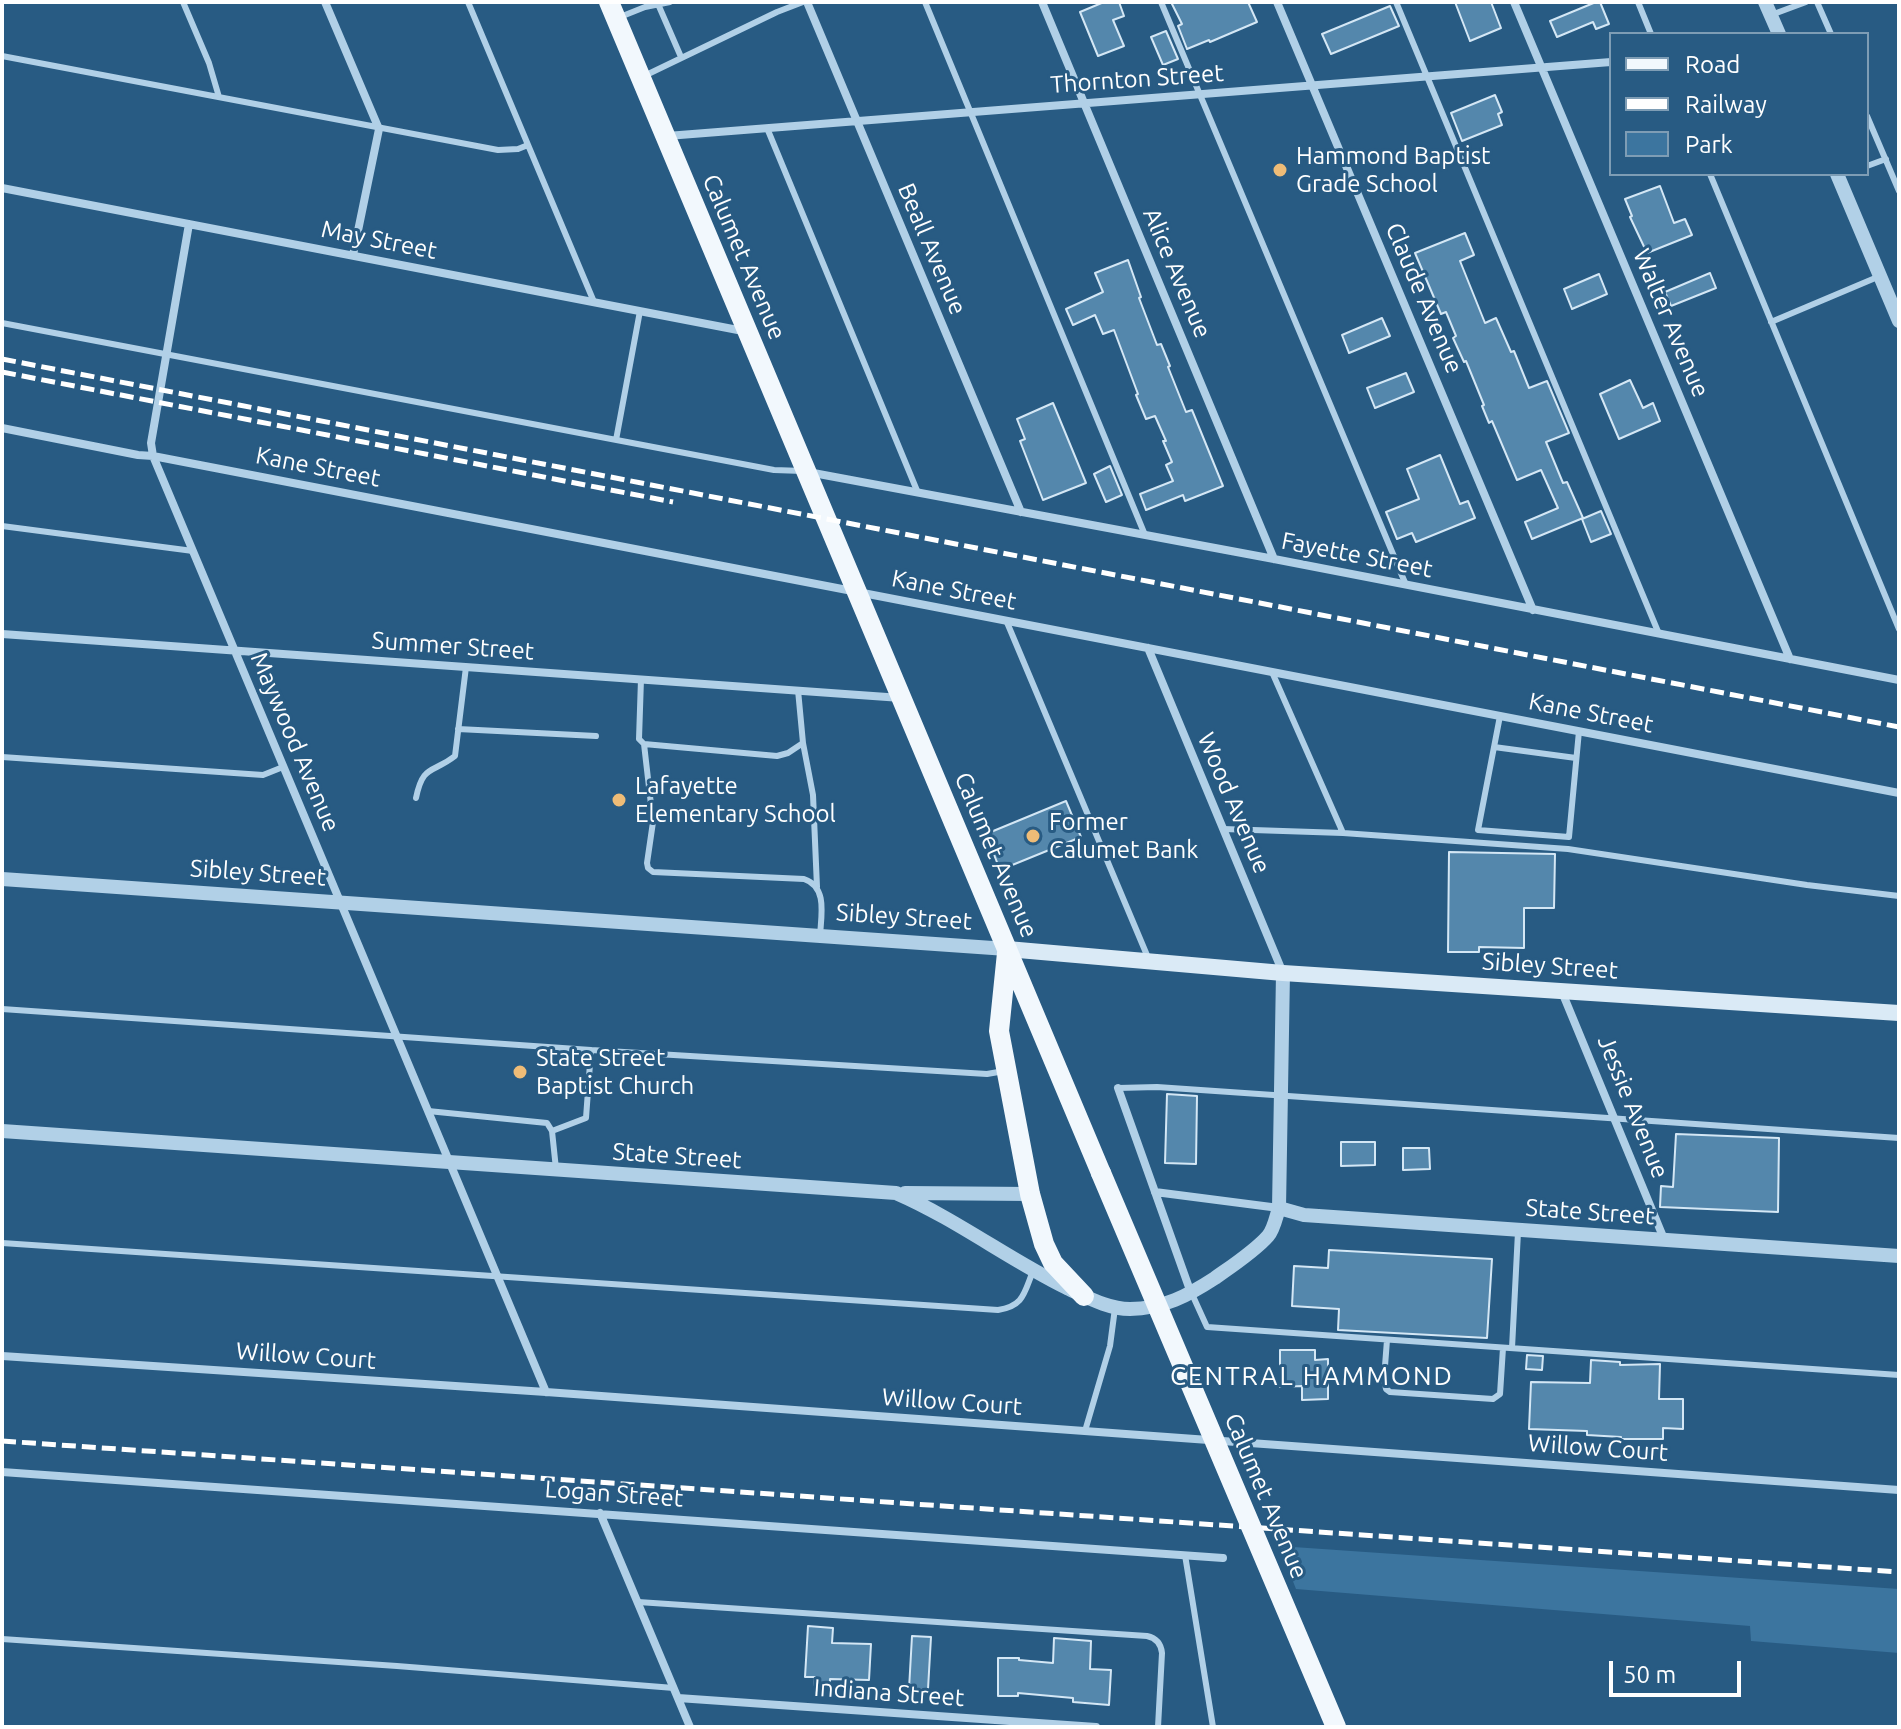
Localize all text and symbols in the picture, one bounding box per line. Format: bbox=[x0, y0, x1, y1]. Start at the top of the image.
legend bbox=[1609, 32, 1869, 176]
text: Road bbox=[1685, 51, 1740, 78]
street label: Thornton Street bbox=[1049, 59, 1225, 99]
text: Railway bbox=[1685, 91, 1767, 118]
text: Park bbox=[1685, 131, 1733, 158]
place label: Hammond Baptist Grade School bbox=[1296, 142, 1490, 198]
marker: Hammond Baptist Grade School bbox=[1271, 161, 1289, 179]
street label: Calumet Avenue bbox=[696, 170, 792, 344]
street label: Beall Avenue bbox=[891, 179, 973, 319]
street label: Alice Avenue bbox=[1137, 204, 1217, 342]
street label: May Street bbox=[319, 215, 439, 265]
street label: Claude Avenue bbox=[1379, 218, 1469, 378]
street label: Walter Avenue bbox=[1627, 244, 1715, 402]
street label: Kane Street bbox=[253, 441, 383, 493]
street label: Fayette Street bbox=[1279, 526, 1435, 584]
street label: Kane Street bbox=[889, 564, 1019, 616]
street label: Summer Street bbox=[371, 626, 535, 666]
street label: Maywood Avenue bbox=[244, 648, 346, 836]
street label: Kane Street bbox=[1526, 687, 1656, 739]
street label: Wood Avenue bbox=[1191, 728, 1277, 878]
street label: Calumet Avenue bbox=[948, 768, 1044, 942]
place label: Lafayette Elementary School bbox=[635, 772, 836, 828]
marker: Lafayette Elementary School bbox=[610, 791, 628, 809]
place label: Former Calumet Bank bbox=[1049, 808, 1198, 864]
marker: Former Calumet Bank bbox=[1024, 827, 1042, 845]
street label: Sibley Street bbox=[189, 854, 327, 892]
street label: Sibley Street bbox=[835, 898, 973, 936]
street label: Sibley Street bbox=[1481, 947, 1619, 985]
street label: Jessie Avenue bbox=[1591, 1031, 1675, 1183]
place label: State Street Baptist Church bbox=[536, 1044, 694, 1100]
marker: State Street Baptist Church bbox=[511, 1063, 529, 1081]
street label: State Street bbox=[611, 1137, 743, 1175]
street label: State Street bbox=[1524, 1193, 1656, 1231]
street label: Willow Court bbox=[235, 1337, 377, 1375]
district label: CENTRAL HAMMOND bbox=[1170, 1360, 1454, 1392]
street label: Willow Court bbox=[881, 1383, 1023, 1421]
street label: Calumet Avenue bbox=[1218, 1409, 1314, 1583]
street label: Willow Court bbox=[1527, 1429, 1669, 1467]
street label: Logan Street bbox=[544, 1475, 684, 1513]
scale bar bbox=[1613, 1645, 1745, 1695]
text: 50 m bbox=[1623, 1661, 1676, 1688]
street label: Indiana Street bbox=[813, 1673, 965, 1713]

